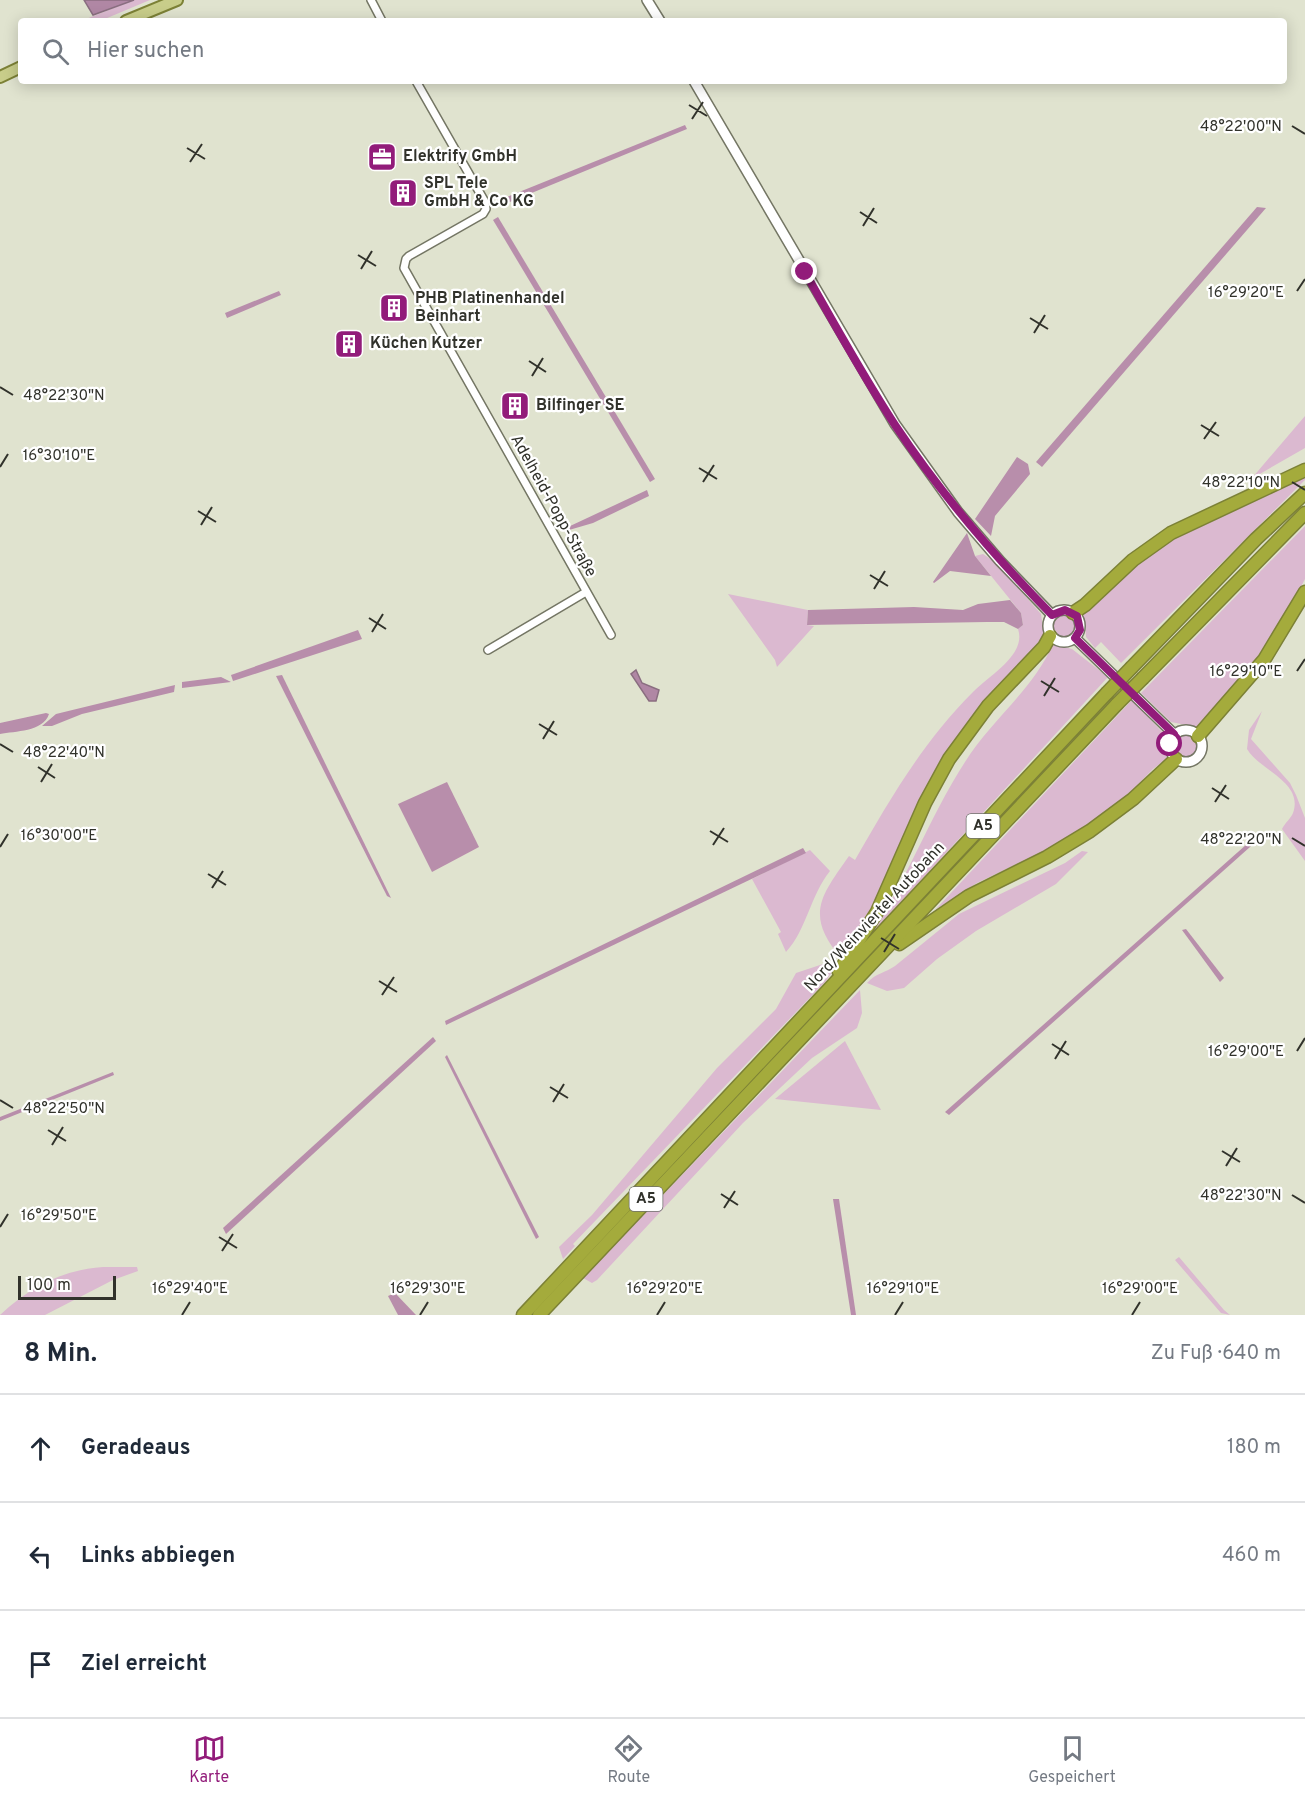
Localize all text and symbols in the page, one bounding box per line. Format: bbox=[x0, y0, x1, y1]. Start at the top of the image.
search box bbox=[18, 18, 1287, 84]
icon: search bbox=[39, 35, 72, 68]
text: Hier suchen bbox=[87, 38, 204, 65]
text: 48°22'00"N bbox=[1200, 118, 1282, 137]
office icon: Elektrify GmbH bbox=[366, 141, 398, 173]
place label: Elektrify GmbH bbox=[403, 147, 517, 167]
place label: SPL Tele GmbH & Co KG bbox=[424, 174, 534, 212]
building icon: SPL Tele GmbH & Co KG bbox=[387, 177, 419, 209]
route end bbox=[791, 258, 817, 284]
text: 16°29'20"E bbox=[1208, 284, 1284, 303]
place label: PHB Platinenhandel Beinhart bbox=[415, 289, 565, 327]
building icon: PHB Platinenhandel Beinhart bbox=[378, 292, 410, 324]
building icon: Küchen Kutzer bbox=[333, 328, 365, 360]
place label: Küchen Kutzer bbox=[370, 334, 482, 354]
text: 48°22'30"N bbox=[23, 387, 105, 406]
building icon: Bilfinger SE bbox=[499, 390, 531, 422]
place label: Bilfinger SE bbox=[536, 396, 625, 416]
street label: Adelheid-Popp-Straße bbox=[506, 431, 600, 581]
text: 16°30'10"E bbox=[23, 447, 95, 466]
text: 48°22'10"N bbox=[1202, 474, 1280, 493]
text: 16°29'10"E bbox=[1210, 663, 1282, 682]
route start bbox=[1156, 730, 1182, 756]
text: 48°22'40"N bbox=[23, 744, 105, 763]
road number: A5 bbox=[966, 814, 1000, 838]
text: 16°30'00"E bbox=[21, 827, 97, 846]
text: 48°22'20"N bbox=[1200, 831, 1282, 850]
street label: Nord/Weinviertel Autobahn bbox=[800, 838, 950, 996]
text: 16°29'00"E bbox=[1208, 1043, 1284, 1062]
text: 48°22'50"N bbox=[23, 1100, 105, 1119]
road number: A5 bbox=[630, 1187, 662, 1211]
text: 48°22'30"N bbox=[1200, 1187, 1282, 1206]
text: 16°29'50"E bbox=[21, 1207, 97, 1226]
scale bar bbox=[18, 1273, 116, 1300]
text: 100 m bbox=[27, 1276, 71, 1296]
text: 16°29'40"E bbox=[152, 1280, 228, 1299]
text: 16°29'30"E bbox=[390, 1280, 466, 1299]
text: 16°29'20"E bbox=[627, 1280, 703, 1299]
text: 16°29'10"E bbox=[867, 1280, 939, 1299]
text: 16°29'00"E bbox=[1102, 1280, 1178, 1299]
text: 8 Min. bbox=[24, 1338, 97, 1371]
text: Zu Fuß · 640 m bbox=[1151, 1341, 1281, 1367]
icon: ahead bbox=[24, 1432, 57, 1465]
text: Geradeaus bbox=[81, 1435, 191, 1462]
text: 180 m bbox=[1227, 1435, 1281, 1461]
icon: left bbox=[24, 1540, 57, 1573]
text: Links abbiegen bbox=[81, 1543, 235, 1570]
text: 460 m bbox=[1222, 1543, 1281, 1569]
icon: arrive bbox=[24, 1648, 57, 1681]
text: Ziel erreicht bbox=[81, 1651, 207, 1678]
tab: Karte bbox=[189, 1732, 229, 1788]
tab: Route bbox=[607, 1732, 650, 1788]
tab: Gespeichert bbox=[1028, 1732, 1116, 1788]

